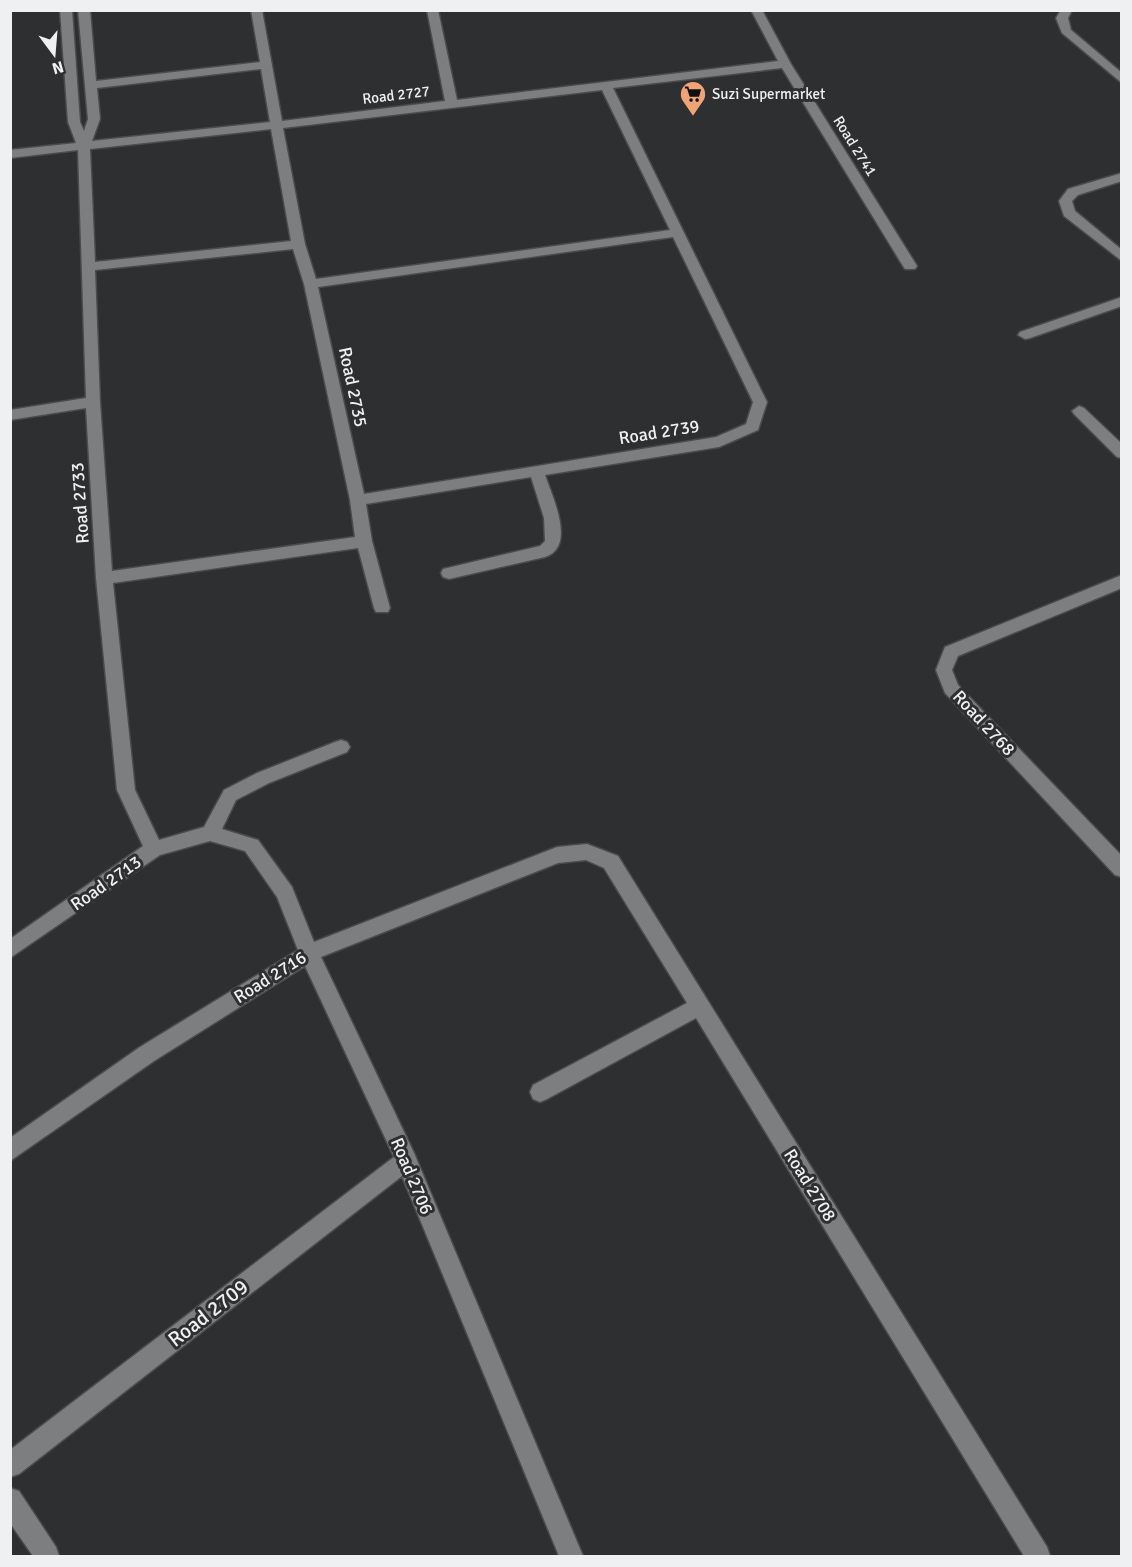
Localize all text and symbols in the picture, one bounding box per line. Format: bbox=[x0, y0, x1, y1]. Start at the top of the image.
north arrow bbox=[24, 24, 84, 84]
text: N bbox=[50, 56, 66, 79]
supermarket icon: Suzi Supermarket bbox=[678, 79, 708, 117]
street label: Road 2727 bbox=[361, 82, 431, 108]
place label: Suzi Supermarket bbox=[712, 85, 825, 103]
street label: Road 2741 bbox=[829, 112, 881, 180]
street label: Road 2735 bbox=[334, 345, 372, 429]
street label: Road 2739 bbox=[617, 415, 701, 449]
street label: Road 2733 bbox=[66, 462, 94, 544]
street label: Road 2768 bbox=[948, 686, 1020, 760]
street label: Road 2713 bbox=[66, 851, 146, 915]
street label: Road 2716 bbox=[230, 946, 310, 1008]
street label: Road 2706 bbox=[386, 1134, 438, 1218]
street label: Road 2708 bbox=[779, 1145, 841, 1225]
street label: Road 2709 bbox=[163, 1274, 253, 1352]

